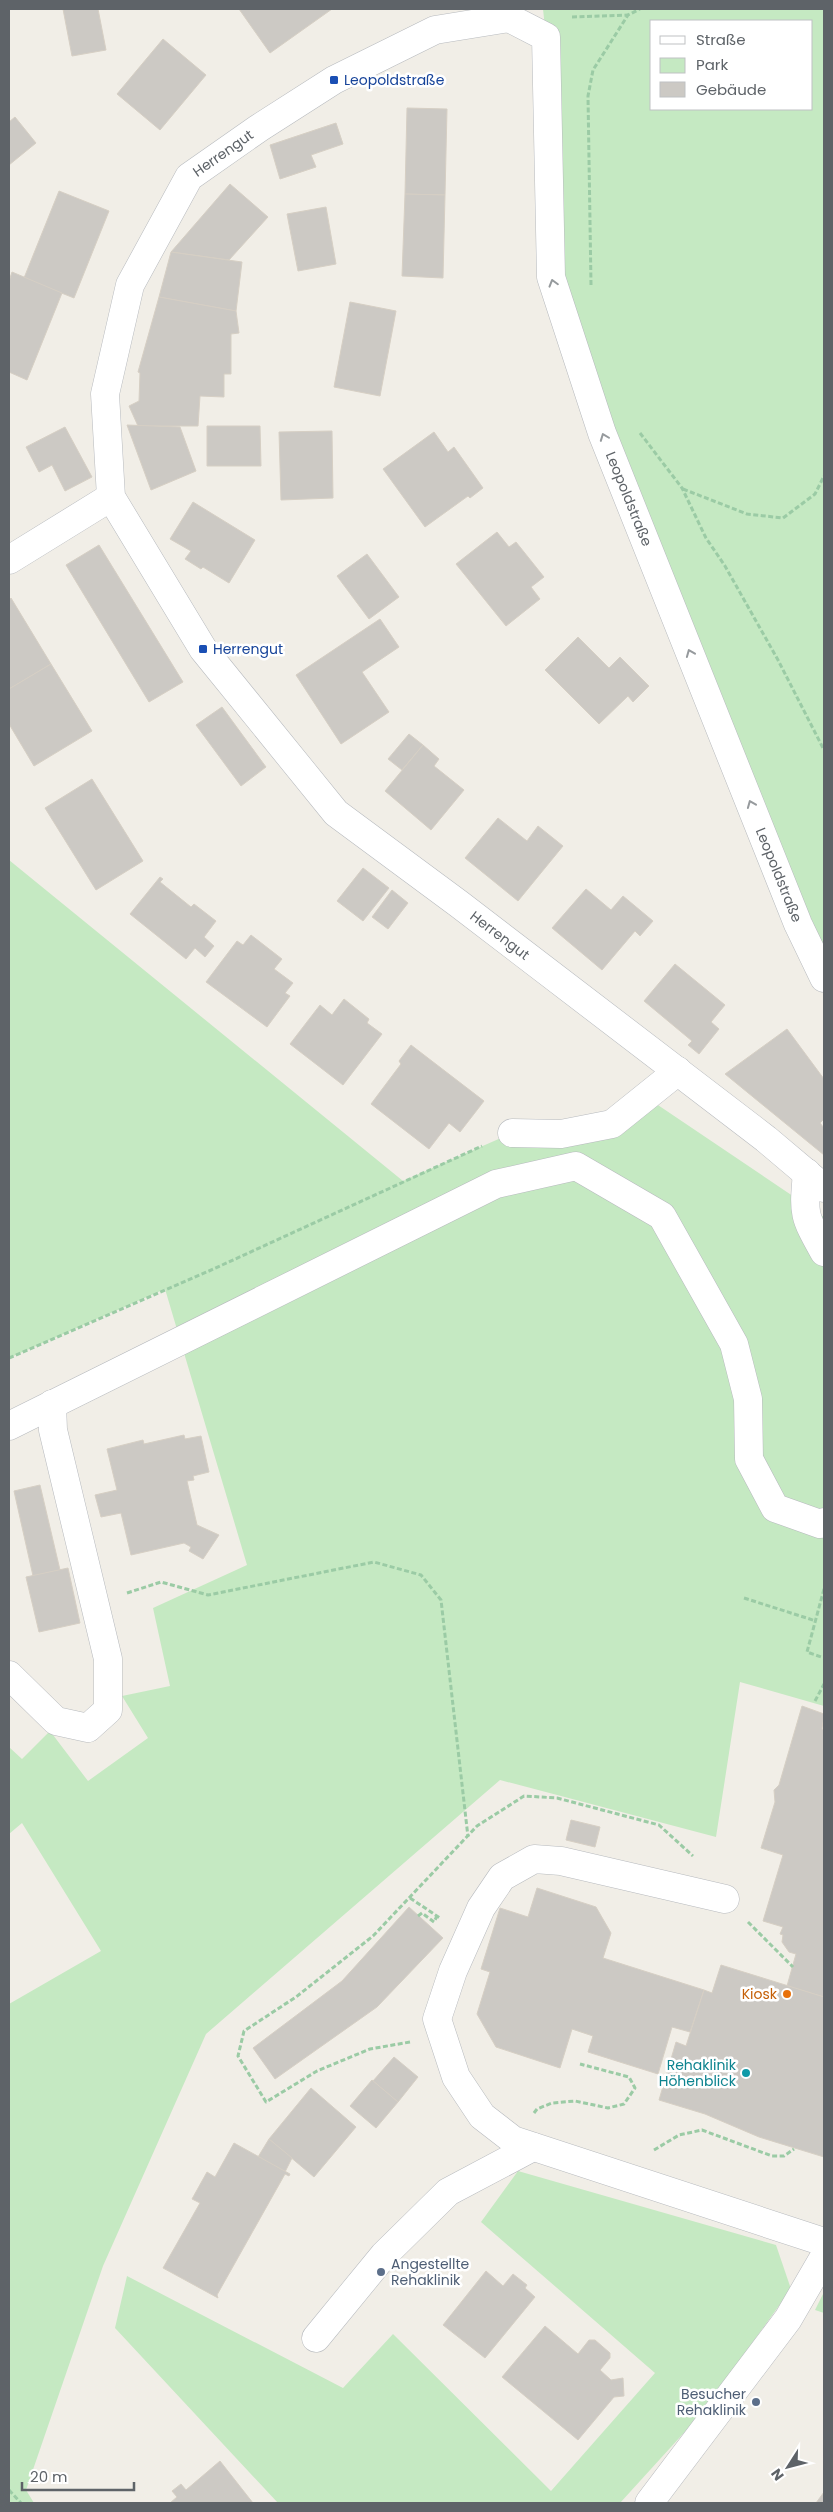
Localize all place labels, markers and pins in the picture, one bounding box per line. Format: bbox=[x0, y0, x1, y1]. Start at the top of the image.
place label: Leopoldstraße bbox=[344, 70, 445, 90]
marker: Leopoldstraße bbox=[328, 74, 340, 86]
place label: Herrengut bbox=[213, 639, 283, 659]
marker: Herrengut bbox=[197, 643, 209, 655]
place label: Kiosk bbox=[742, 1984, 778, 2004]
marker: Kiosk bbox=[781, 1988, 793, 2000]
place label: Rehaklinik Höhenblick bbox=[659, 2055, 737, 2091]
marker: Rehaklinik Höhenblick bbox=[740, 2067, 752, 2079]
place label: Angestellte Rehaklinik bbox=[391, 2254, 470, 2290]
marker: Angestellte Rehaklinik bbox=[375, 2266, 387, 2278]
place label: Besucher Rehaklinik bbox=[677, 2384, 747, 2420]
marker: Besucher Rehaklinik bbox=[750, 2396, 762, 2408]

